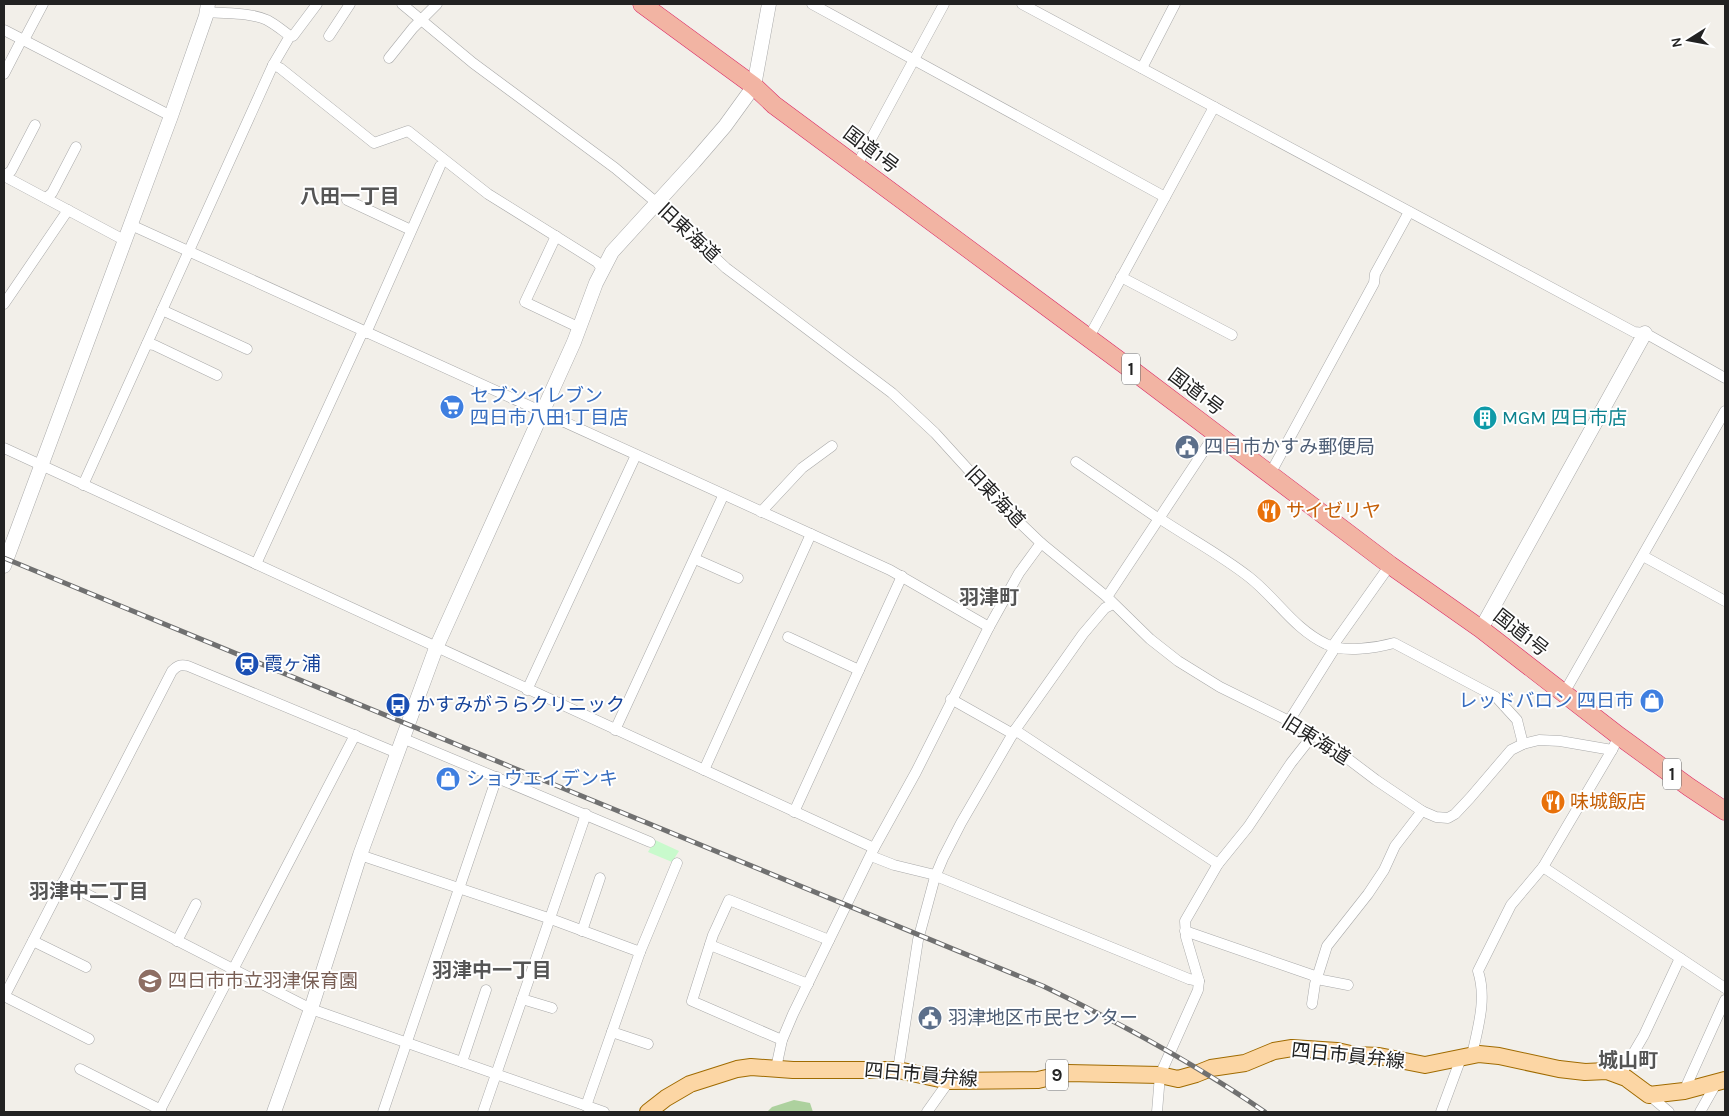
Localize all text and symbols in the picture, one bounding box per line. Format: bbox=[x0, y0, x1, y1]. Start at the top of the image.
north arrow bbox=[1664, 15, 1714, 65]
text: N bbox=[1667, 36, 1686, 49]
street label: 国道1号 bbox=[839, 122, 903, 178]
district label: 八田一丁目 bbox=[300, 185, 400, 208]
street label: 旧東海道 bbox=[654, 199, 724, 267]
road number: 1 bbox=[1122, 354, 1140, 384]
street label: 国道1号 bbox=[1164, 364, 1228, 420]
place label: セブンイレブン 四日市八田1丁目店 bbox=[470, 385, 628, 429]
supermarket icon: セブンイレブン 四日市八田1丁目店 bbox=[439, 394, 465, 420]
building icon: MGM 四日市店 bbox=[1472, 405, 1498, 431]
place label: MGM 四日市店 bbox=[1502, 407, 1627, 429]
public building icon: 四日市かすみ郵便局 bbox=[1174, 434, 1200, 460]
place label: 四日市かすみ郵便局 bbox=[1204, 436, 1375, 458]
street label: 旧東海道 bbox=[961, 462, 1029, 532]
restaurant icon: サイゼリヤ bbox=[1256, 498, 1282, 524]
place label: サイゼリヤ bbox=[1286, 500, 1381, 522]
district label: 羽津町 bbox=[959, 586, 1019, 609]
street label: 国道1号 bbox=[1489, 605, 1553, 661]
station icon: 霞ヶ浦 bbox=[234, 651, 260, 677]
place label: 霞ヶ浦 bbox=[264, 653, 321, 675]
shop icon: レッドバロン 四日市 bbox=[1639, 688, 1665, 714]
place label: レッドバロン 四日市 bbox=[1458, 690, 1634, 712]
bus stop icon: かすみがうらクリニック bbox=[385, 692, 411, 718]
place label: かすみがうらクリニック bbox=[416, 694, 625, 716]
street label: 旧東海道 bbox=[1278, 711, 1354, 769]
road number: 1 bbox=[1663, 759, 1681, 790]
shop icon: ショウエイデンキ bbox=[435, 766, 461, 792]
place label: ショウエイデンキ bbox=[466, 768, 618, 790]
restaurant icon: 味城飯店 bbox=[1540, 789, 1566, 815]
place label: 味城飯店 bbox=[1570, 791, 1646, 813]
district label: 羽津中二丁目 bbox=[29, 880, 149, 903]
district label: 羽津中一丁目 bbox=[432, 959, 552, 982]
school or university icon: 四日市市立羽津保育園 bbox=[137, 968, 163, 994]
place label: 四日市市立羽津保育園 bbox=[168, 970, 358, 992]
public building icon: 羽津地区市民センター bbox=[917, 1005, 943, 1031]
place label: 羽津地区市民センター bbox=[948, 1007, 1138, 1029]
street label: 四日市員弁線 bbox=[1290, 1039, 1406, 1073]
district label: 城山町 bbox=[1598, 1049, 1658, 1072]
street label: 四日市員弁線 bbox=[863, 1059, 979, 1091]
road number: 9 bbox=[1046, 1060, 1068, 1090]

